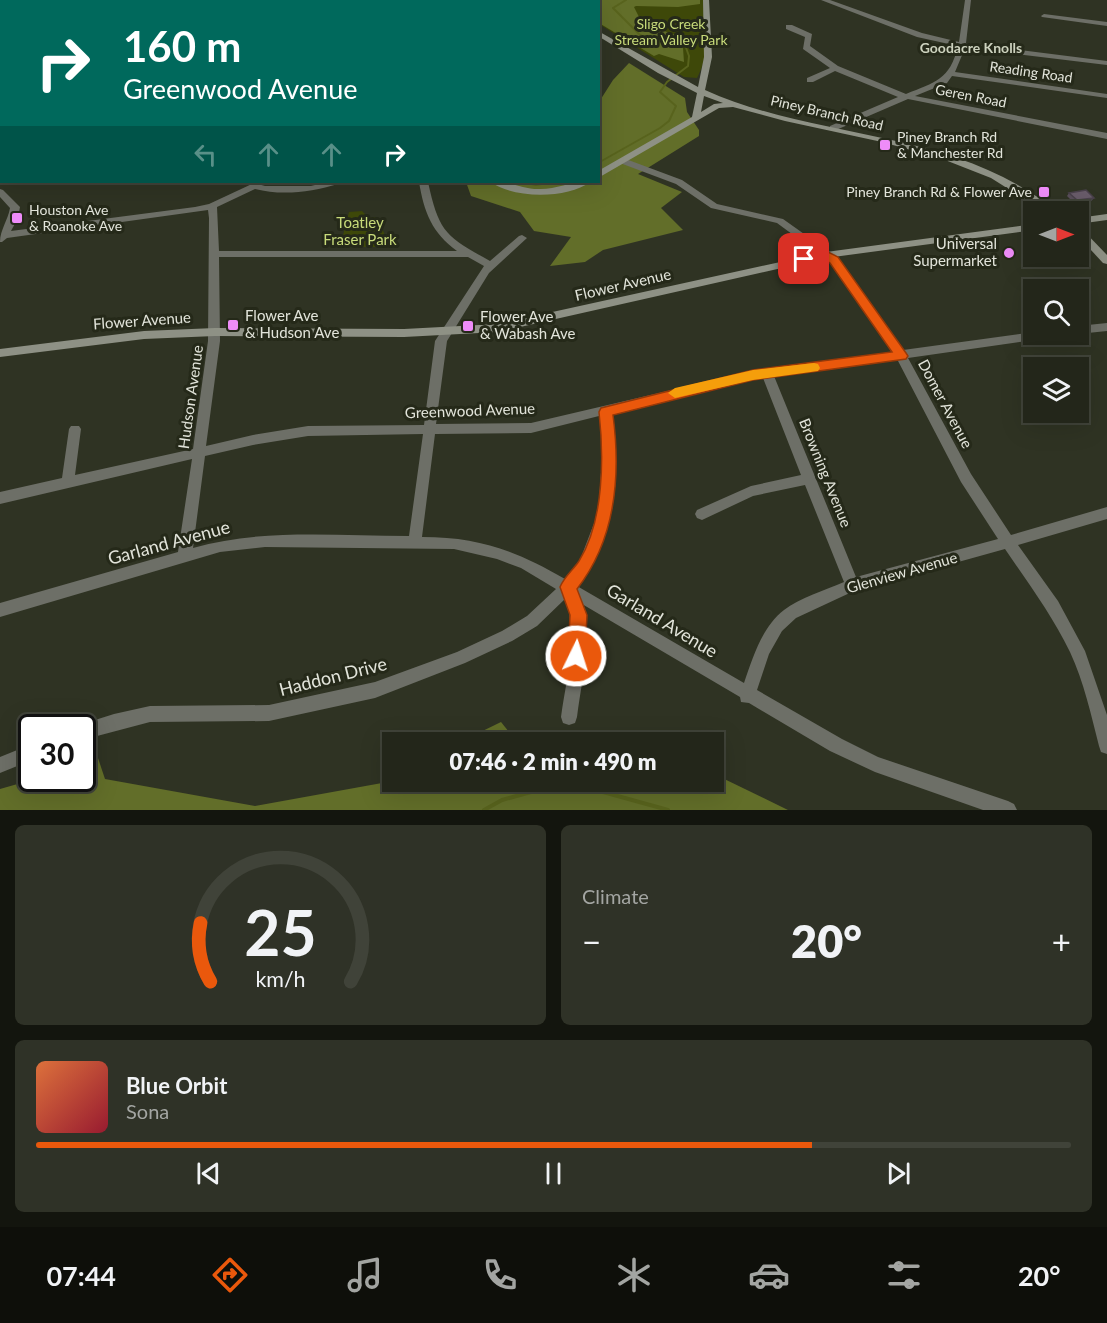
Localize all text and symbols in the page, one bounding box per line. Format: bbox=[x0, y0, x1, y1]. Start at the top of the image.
park label: Sligo Creek Stream Valley Park bbox=[614, 15, 728, 48]
text: 160 m bbox=[123, 21, 241, 71]
icon: right bbox=[24, 24, 102, 102]
district label: Goodacre Knolls bbox=[920, 39, 1022, 56]
street label: Reading Road bbox=[988, 57, 1074, 86]
text: Greenwood Avenue bbox=[123, 72, 357, 105]
street label: Geren Road bbox=[934, 80, 1008, 111]
street label: Piney Branch Road bbox=[769, 91, 885, 134]
place label: Piney Branch Rd & Manchester Rd bbox=[897, 128, 1003, 161]
icon: left bbox=[189, 138, 222, 171]
icon: ahead bbox=[252, 138, 285, 171]
icon: ahead bbox=[315, 138, 348, 171]
icon: right bbox=[378, 138, 411, 171]
marker: Piney Branch Rd & Manchester Rd bbox=[878, 138, 892, 152]
place label: Piney Branch Rd & Flower Ave bbox=[846, 183, 1032, 200]
marker: Piney Branch Rd & Flower Ave bbox=[1037, 185, 1051, 199]
place label: Houston Ave & Roanoke Ave bbox=[29, 201, 122, 234]
north arrow bbox=[1023, 201, 1089, 267]
map controls bbox=[1023, 201, 1089, 423]
marker: Houston Ave & Roanoke Ave bbox=[10, 211, 24, 225]
park label: Toatley Fraser Park bbox=[323, 213, 397, 248]
pin bbox=[778, 233, 829, 284]
place label: Universal Supermarket bbox=[913, 234, 998, 269]
icon: arrive bbox=[787, 242, 820, 275]
marker: Universal Supermarket bbox=[1002, 246, 1016, 260]
street label: Flower Avenue bbox=[573, 264, 673, 304]
button: search bbox=[1023, 279, 1089, 345]
place label: Flower Ave & Hudson Ave bbox=[245, 306, 339, 341]
place label: Flower Ave & Wabash Ave bbox=[480, 307, 576, 342]
street label: Flower Avenue bbox=[92, 308, 192, 332]
marker: Flower Ave & Hudson Ave bbox=[226, 318, 240, 332]
marker: Flower Ave & Wabash Ave bbox=[461, 319, 475, 333]
street label: Hudson Avenue bbox=[174, 344, 206, 450]
street label: Domer Avenue bbox=[915, 356, 977, 451]
button: layers bbox=[1023, 357, 1089, 423]
street label: Greenwood Avenue bbox=[405, 399, 535, 421]
street label: Browning Avenue bbox=[796, 415, 856, 530]
street label: Garland Avenue bbox=[105, 515, 232, 569]
street label: Glenview Avenue bbox=[844, 548, 959, 596]
street label: Garland Avenue bbox=[603, 578, 722, 662]
position arrow bbox=[544, 624, 608, 688]
street label: Haddon Drive bbox=[277, 652, 389, 700]
speed limit sign: 30 bbox=[18, 714, 96, 792]
text: 07:46 · 2 min · 490 m bbox=[450, 748, 656, 775]
text: Climate bbox=[582, 884, 649, 908]
text: 25 bbox=[244, 894, 317, 969]
text: 20° bbox=[791, 914, 862, 968]
text: − bbox=[582, 921, 601, 961]
text: + bbox=[1052, 921, 1071, 961]
text: km/h bbox=[255, 966, 306, 992]
text: Blue Orbit bbox=[126, 1072, 227, 1099]
text: Sona bbox=[126, 1099, 169, 1123]
icon: previous bbox=[192, 1157, 225, 1190]
icon: pause bbox=[537, 1157, 570, 1190]
icon: next bbox=[882, 1157, 915, 1190]
icon: directions bbox=[209, 1254, 251, 1296]
icon: music bbox=[344, 1254, 386, 1296]
icon: phone bbox=[479, 1254, 521, 1296]
icon: climate bbox=[613, 1254, 655, 1296]
icon: car bbox=[748, 1254, 790, 1296]
icon: filters bbox=[883, 1254, 925, 1296]
text: 07:44 bbox=[46, 1259, 116, 1292]
text: 20° bbox=[1018, 1259, 1060, 1292]

